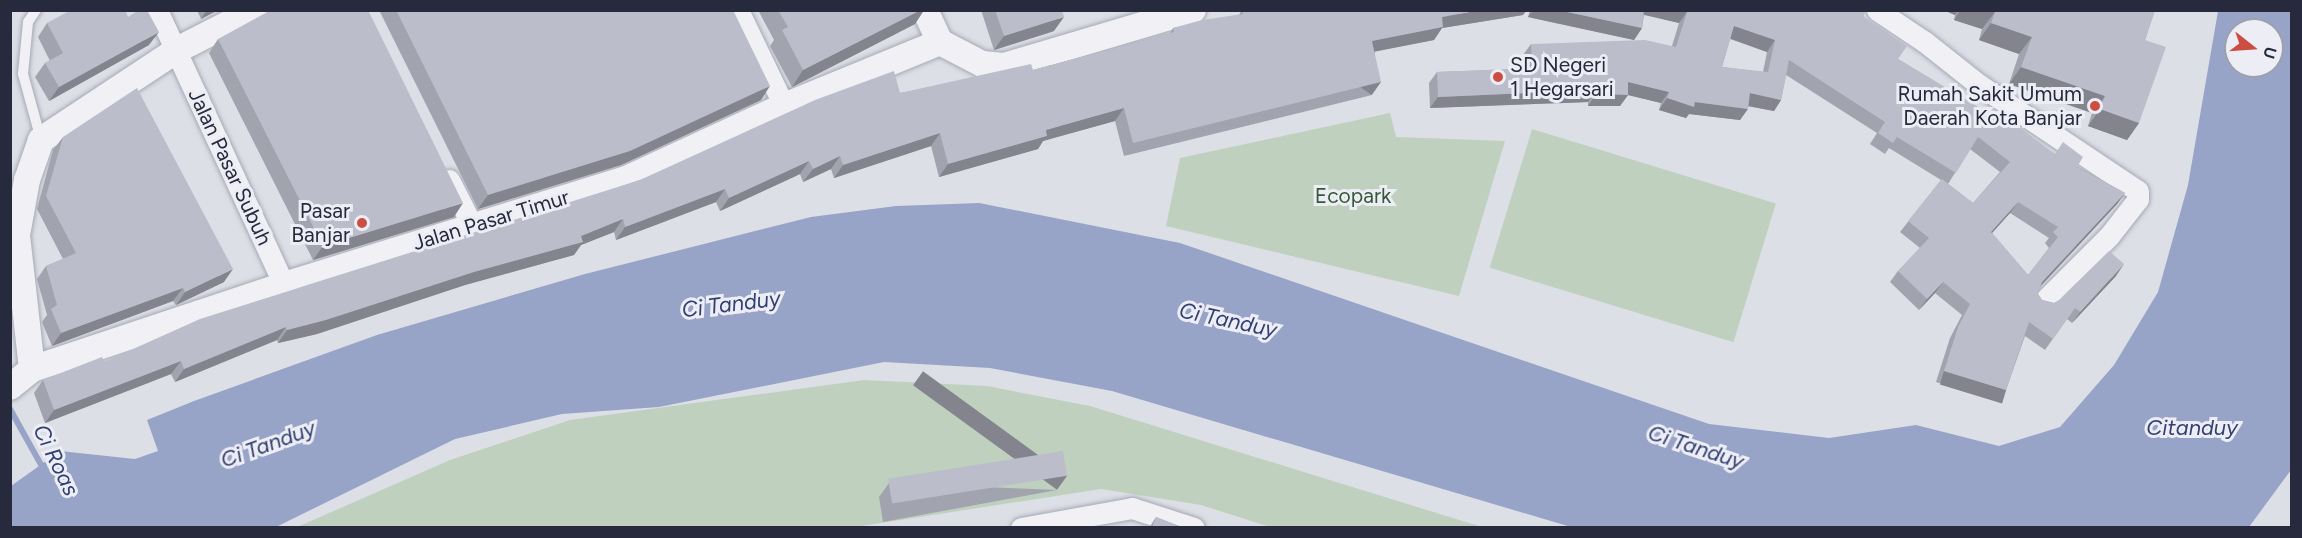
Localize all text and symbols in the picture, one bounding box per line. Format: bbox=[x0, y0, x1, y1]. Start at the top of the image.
north arrow bbox=[2224, 18, 2284, 78]
text: U bbox=[2259, 45, 2281, 61]
place label: SD Negeri 1 Hegarsari bbox=[1510, 52, 1614, 102]
marker: SD Negeri 1 Hegarsari bbox=[1491, 70, 1505, 84]
place label: Rumah Sakit Umum Daerah Kota Banjar bbox=[1898, 81, 2082, 131]
street label: Jalan Pasar Subuh bbox=[183, 85, 277, 249]
marker: Rumah Sakit Umum Daerah Kota Banjar bbox=[2086, 97, 2104, 115]
park label: Ecopark bbox=[1315, 183, 1391, 209]
street label: Jalan Pasar Timur bbox=[410, 184, 572, 256]
place label: Pasar Banjar bbox=[291, 198, 350, 248]
marker: Pasar Banjar bbox=[355, 216, 369, 230]
water label: Ci Tanduy bbox=[680, 285, 782, 323]
water label: Ci Tanduy bbox=[1177, 297, 1279, 343]
water label: Ci Tanduy bbox=[217, 415, 319, 473]
water label: Citanduy bbox=[2146, 415, 2238, 441]
water label: Ci Tanduy bbox=[1645, 419, 1747, 475]
water label: Ci Roas bbox=[27, 420, 85, 500]

